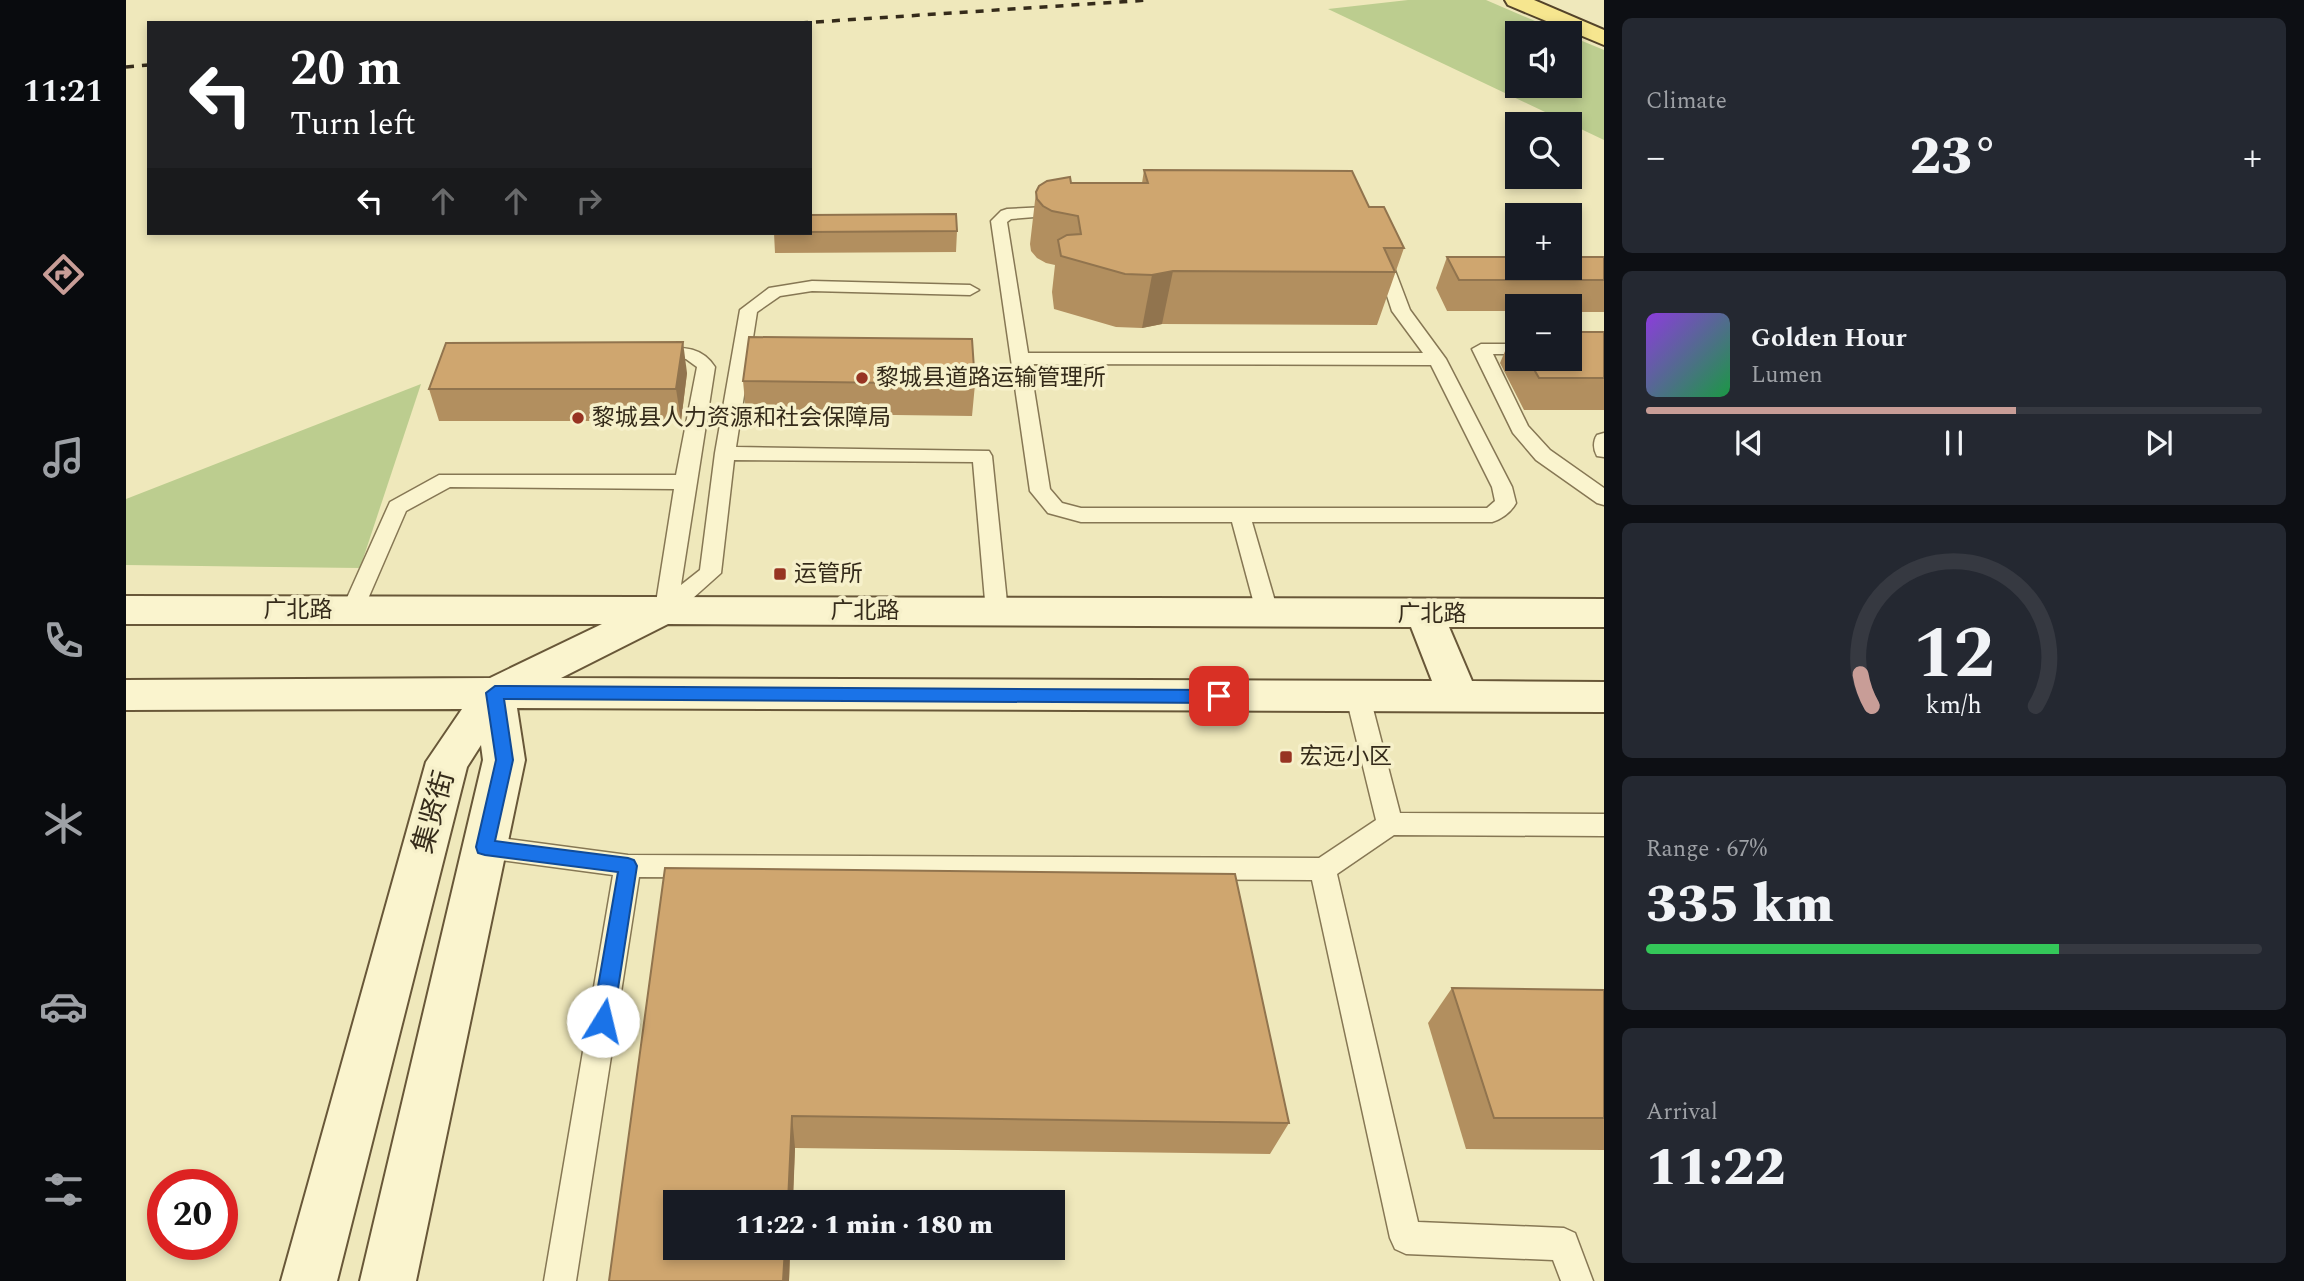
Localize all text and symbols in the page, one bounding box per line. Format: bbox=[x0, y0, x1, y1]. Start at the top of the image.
map controls bbox=[1505, 21, 1582, 371]
button: sound bbox=[1505, 21, 1582, 98]
text: 20 m bbox=[290, 32, 401, 107]
icon: left bbox=[175, 49, 266, 140]
text: 11:21 bbox=[23, 67, 103, 116]
text: Climate bbox=[1646, 84, 1727, 119]
text: Turn left bbox=[290, 100, 416, 149]
button: search bbox=[1505, 112, 1582, 189]
text: 23° bbox=[1910, 118, 1998, 197]
text: − bbox=[1646, 129, 1665, 187]
text: + bbox=[2243, 129, 2262, 187]
icon: left bbox=[351, 182, 389, 220]
icon: ahead bbox=[424, 182, 462, 220]
icon: ahead bbox=[497, 182, 535, 220]
icon: right bbox=[570, 182, 608, 220]
button: + bbox=[1505, 203, 1582, 280]
icon: directions bbox=[39, 250, 88, 299]
button: − bbox=[1505, 294, 1582, 371]
text: Golden Hour bbox=[1751, 318, 1907, 358]
text: Lumen bbox=[1751, 358, 1823, 393]
place label: 黎城县道路运输管理所 bbox=[876, 361, 1106, 396]
marker: 黎城县道路运输管理所 bbox=[854, 370, 870, 386]
place label: 黎城县人力资源和社会保障局 bbox=[592, 401, 891, 436]
marker: 黎城县人力资源和社会保障局 bbox=[570, 410, 586, 426]
icon: previous bbox=[1730, 424, 1768, 462]
icon: pause bbox=[1935, 424, 1973, 462]
icon: next bbox=[2140, 424, 2178, 462]
icon: music bbox=[39, 433, 88, 482]
place label: 运管所 bbox=[794, 557, 863, 592]
marker: 运管所 bbox=[772, 566, 788, 582]
street label: 广北路 bbox=[264, 593, 333, 628]
street label: 广北路 bbox=[831, 594, 900, 629]
street label: 广北路 bbox=[1398, 597, 1467, 632]
text: 12 bbox=[1913, 600, 1995, 711]
icon: phone bbox=[39, 616, 88, 665]
pin bbox=[1189, 666, 1249, 726]
icon: arrive bbox=[1200, 677, 1238, 715]
text: km/h bbox=[1926, 687, 1982, 725]
place label: 宏远小区 bbox=[1300, 740, 1392, 775]
marker: 宏远小区 bbox=[1278, 749, 1294, 765]
street label: 集贤街 bbox=[402, 766, 466, 858]
icon: climate bbox=[39, 799, 88, 848]
text: Range · 67% bbox=[1646, 832, 1767, 867]
text: 335 km bbox=[1646, 866, 1834, 945]
icon: car bbox=[39, 982, 88, 1031]
position arrow bbox=[566, 984, 640, 1058]
text: Arrival bbox=[1646, 1095, 1718, 1130]
text: 11:22 bbox=[1646, 1129, 1785, 1208]
icon: filters bbox=[39, 1165, 88, 1214]
speed limit sign: 20 bbox=[147, 1169, 238, 1260]
text: 11:22 · 1 min · 180 m bbox=[735, 1205, 993, 1245]

